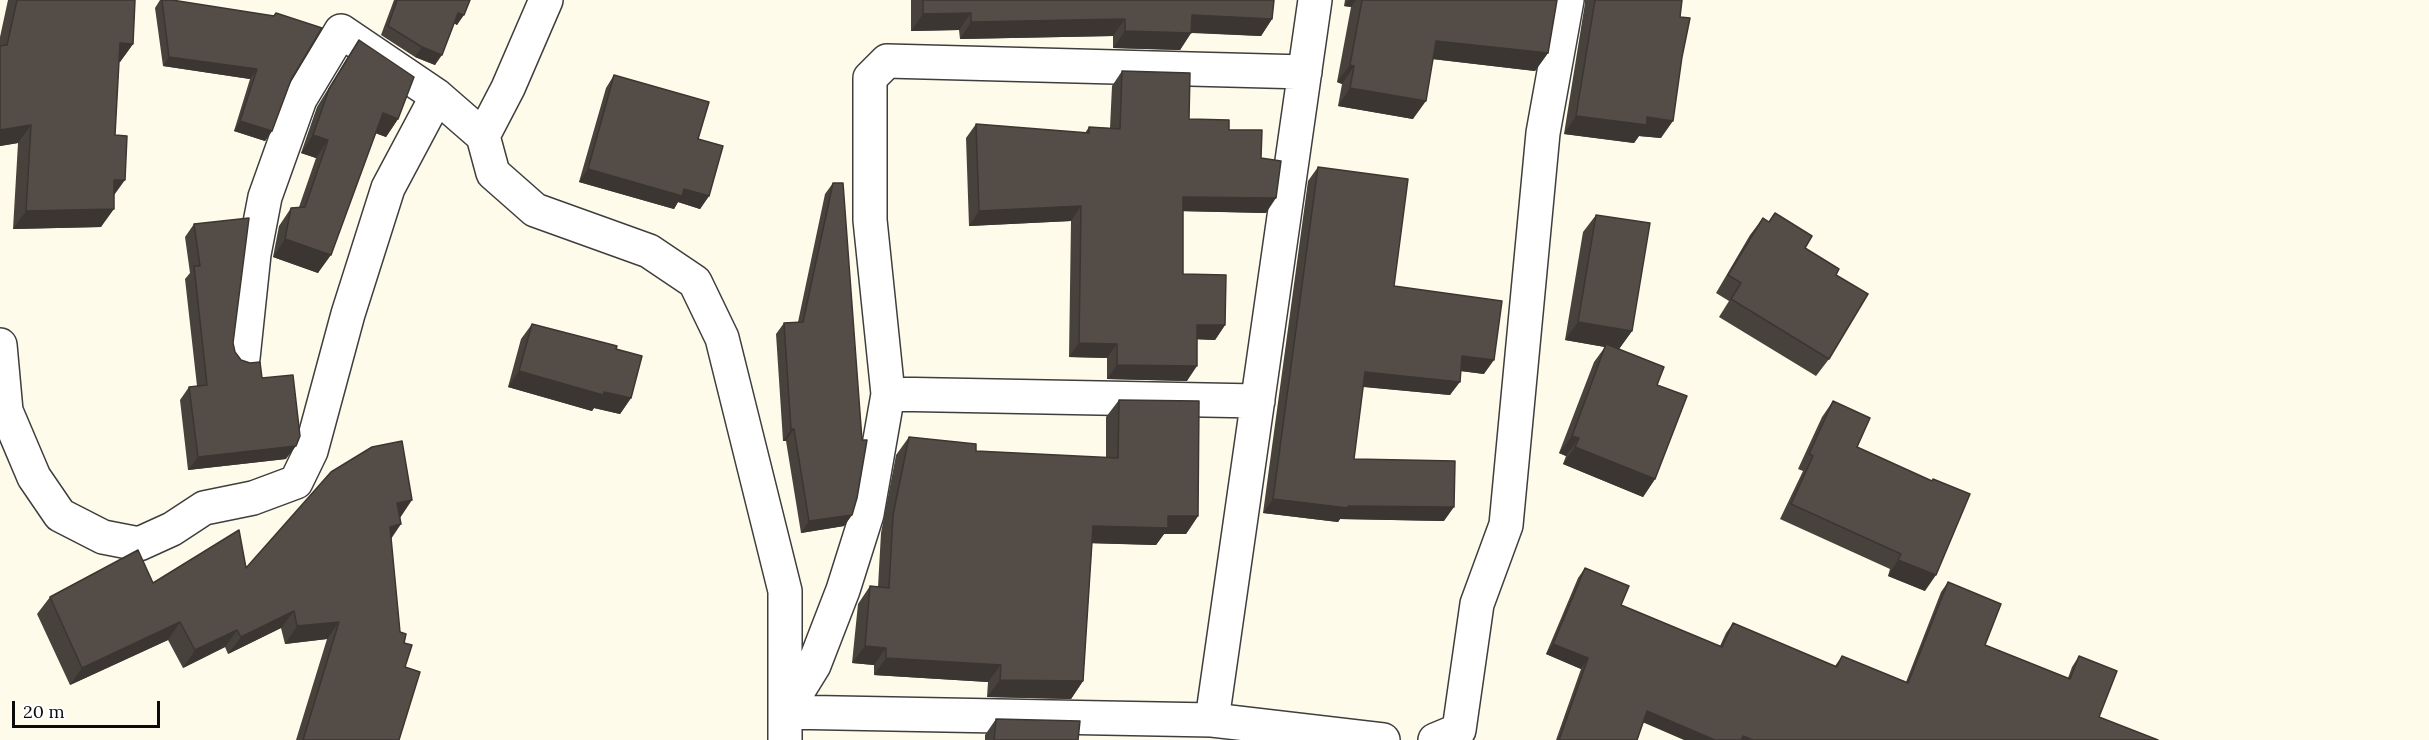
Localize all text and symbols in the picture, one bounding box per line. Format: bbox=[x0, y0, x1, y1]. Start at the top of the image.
scale bar bbox=[15, 689, 164, 727]
text: 20 m bbox=[23, 700, 65, 723]

